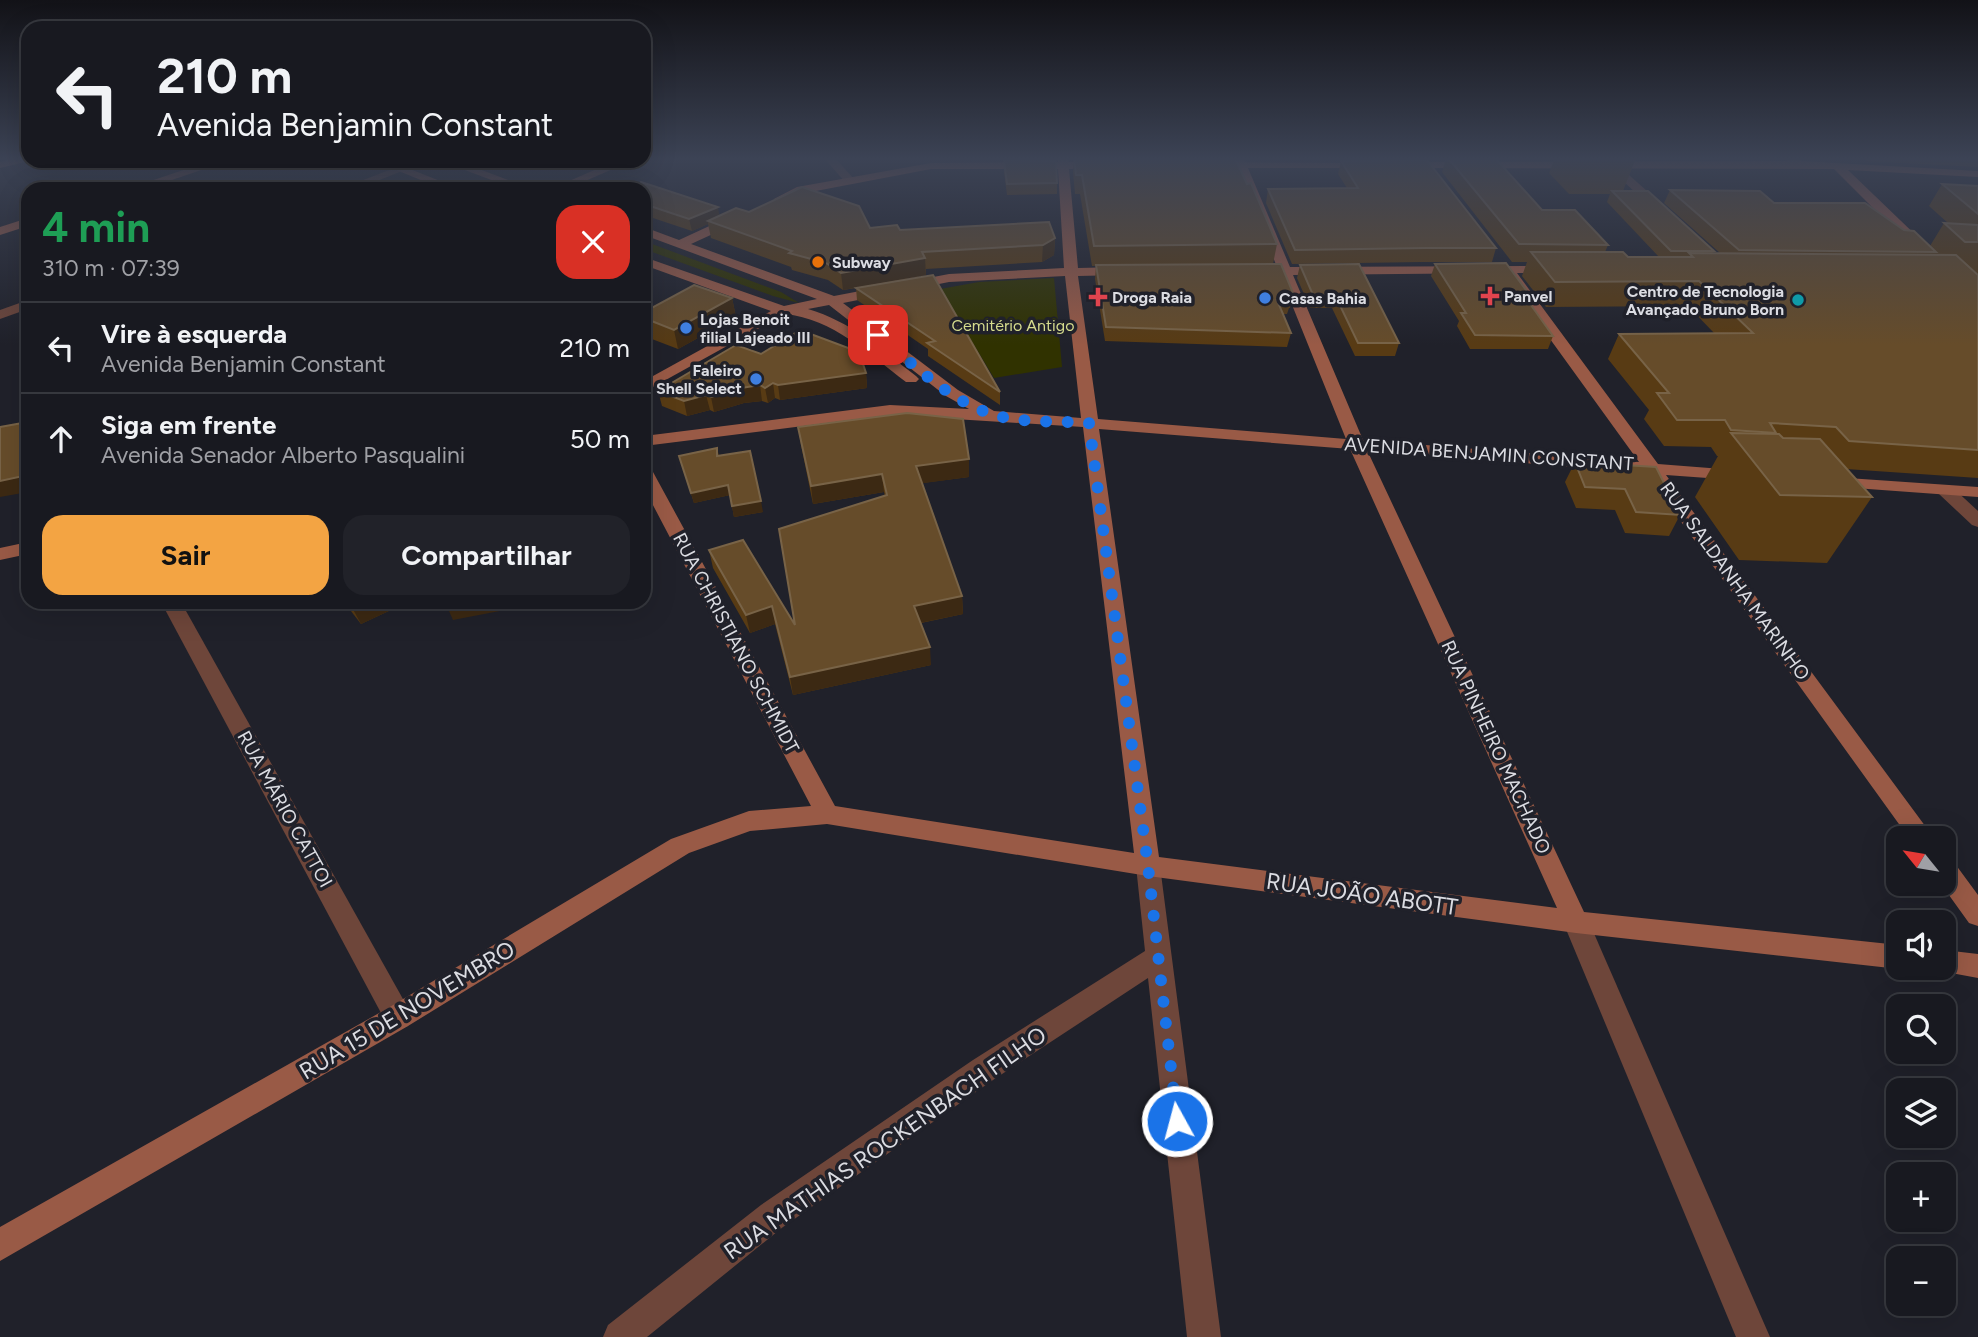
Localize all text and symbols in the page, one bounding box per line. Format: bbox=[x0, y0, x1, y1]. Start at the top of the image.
text: 210 m bbox=[157, 46, 292, 105]
icon: left bbox=[42, 49, 133, 140]
text: Avenida Benjamin Constant bbox=[157, 106, 553, 144]
text: 4 min bbox=[42, 202, 150, 253]
button: close bbox=[556, 205, 630, 279]
place label: Subway bbox=[832, 253, 891, 272]
text: 310 m · 07:39 bbox=[42, 254, 180, 282]
marker: Subway bbox=[810, 254, 826, 270]
place label: Centro de Tecnologia Avançado Bruno Born bbox=[1626, 282, 1784, 319]
place label: Panvel bbox=[1504, 287, 1552, 306]
place label: Droga Raia bbox=[1112, 288, 1192, 307]
marker: Panvel bbox=[1482, 288, 1498, 304]
marker: Droga Raia bbox=[1090, 289, 1106, 305]
place label: Casas Bahia bbox=[1279, 289, 1367, 308]
marker: Casas Bahia bbox=[1257, 290, 1273, 306]
marker: Centro de Tecnologia Avançado Bruno Born bbox=[1790, 292, 1806, 308]
pin bbox=[848, 305, 908, 365]
place label: Lojas Benoit filial Lajeado III bbox=[700, 310, 811, 347]
icon: arrive bbox=[859, 316, 897, 354]
park label: Cemitério Antigo bbox=[952, 316, 1074, 335]
text: Vire à esquerda bbox=[101, 318, 287, 350]
marker: Lojas Benoit filial Lajeado III bbox=[678, 320, 694, 336]
icon: left bbox=[42, 329, 80, 367]
text: 210 m bbox=[560, 332, 630, 364]
text: Avenida Benjamin Constant bbox=[101, 350, 386, 378]
place label: Faleiro Shell Select bbox=[656, 361, 742, 398]
marker: Faleiro Shell Select bbox=[748, 371, 764, 387]
text: Siga em frente bbox=[101, 409, 276, 441]
icon: ahead bbox=[42, 420, 80, 458]
text: 50 m bbox=[570, 423, 630, 455]
street label: AVENIDA BENJAMIN CONSTANT bbox=[1344, 432, 1635, 476]
text: Avenida Senador Alberto Pasqualini bbox=[101, 441, 465, 469]
street label: RUA SALDANHA MARINHO bbox=[1655, 477, 1815, 685]
button: Sair bbox=[42, 515, 329, 595]
button: Compartilhar bbox=[343, 515, 630, 595]
street label: RUA CHRISTIANO SCHMIDT bbox=[668, 529, 804, 758]
street label: RUA PINHEIRO MACHADO bbox=[1436, 637, 1556, 857]
street label: RUA MÁRIO CATTOI bbox=[232, 727, 338, 891]
north arrow bbox=[1886, 826, 1956, 896]
map controls bbox=[1886, 826, 1956, 1316]
street label: RUA JOÃO ABOTT bbox=[1264, 867, 1460, 921]
button: sound bbox=[1886, 910, 1956, 980]
street label: RUA 15 DE NOVEMBRO bbox=[294, 935, 520, 1085]
button: search bbox=[1886, 994, 1956, 1064]
street label: RUA MATHIAS ROCKENBACH FILHO bbox=[718, 1021, 1052, 1265]
button: layers bbox=[1886, 1078, 1956, 1148]
position arrow bbox=[1140, 1084, 1214, 1158]
button: + bbox=[1886, 1162, 1956, 1232]
button: − bbox=[1886, 1246, 1956, 1316]

